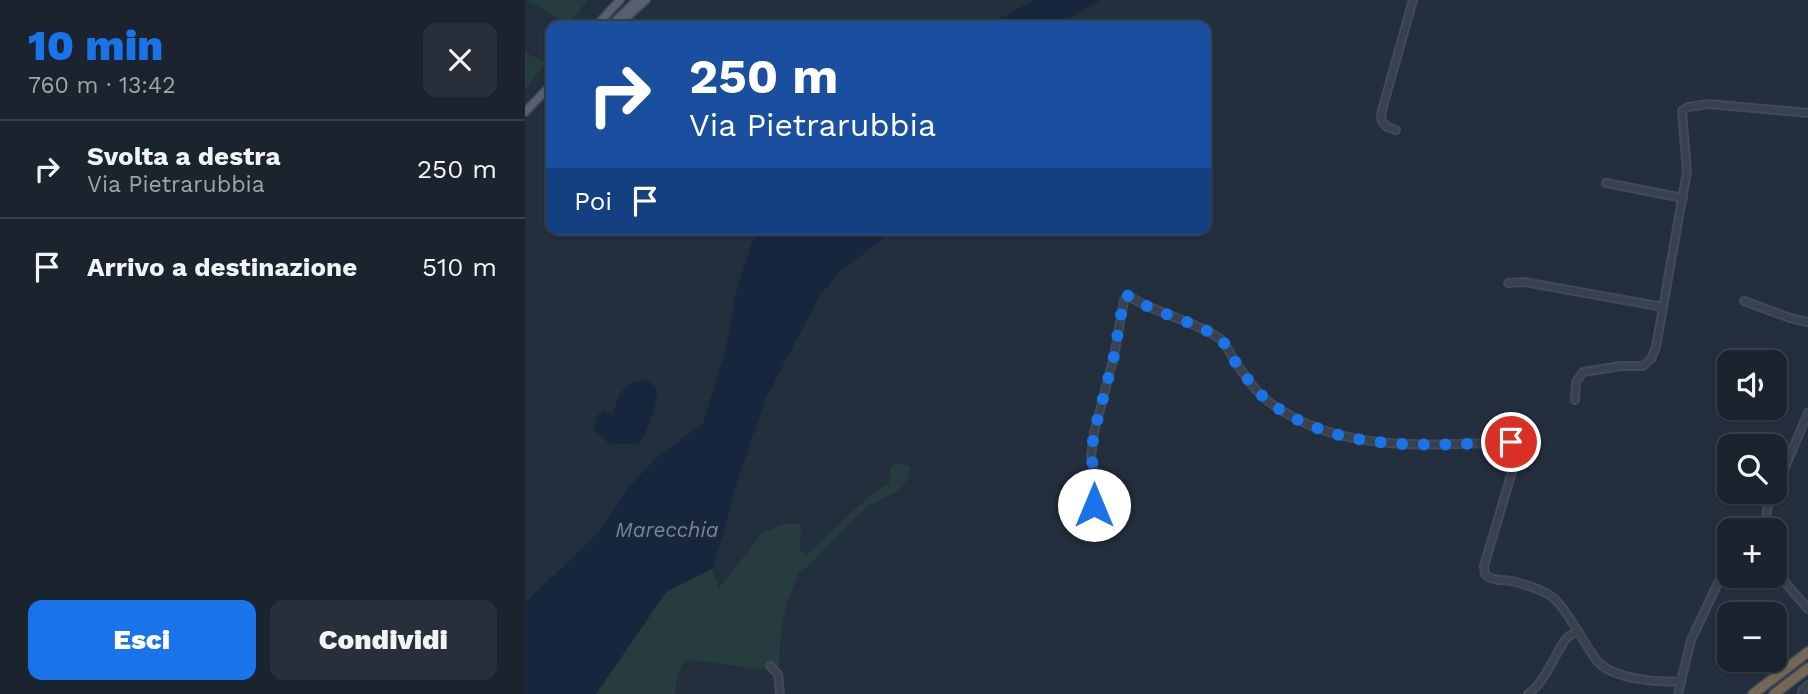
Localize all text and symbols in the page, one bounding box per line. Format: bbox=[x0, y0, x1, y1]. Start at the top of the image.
text: 10 min bbox=[28, 21, 163, 70]
button: close bbox=[423, 23, 497, 97]
text: 250 m bbox=[689, 47, 838, 105]
icon: right bbox=[574, 49, 665, 140]
text: 760 m · 13:42 bbox=[28, 72, 176, 99]
text: Via Pietrarubbia bbox=[689, 106, 936, 144]
text: Svolta a destra bbox=[87, 141, 280, 171]
icon: right bbox=[28, 150, 66, 188]
text: 250 m bbox=[417, 154, 497, 184]
text: Via Pietrarubbia bbox=[87, 171, 265, 198]
icon: arrive bbox=[626, 182, 664, 220]
text: Poi bbox=[574, 186, 612, 216]
icon: arrive bbox=[28, 248, 66, 286]
text: Arrivo a destinazione bbox=[87, 252, 357, 282]
text: 510 m bbox=[422, 252, 497, 282]
map controls bbox=[1717, 350, 1787, 672]
button: sound bbox=[1717, 350, 1787, 420]
pin bbox=[1481, 412, 1541, 472]
icon: arrive bbox=[1492, 423, 1530, 461]
button: search bbox=[1717, 434, 1787, 504]
position arrow bbox=[1057, 468, 1131, 542]
water label: Marecchia bbox=[615, 517, 719, 542]
button: + bbox=[1717, 518, 1787, 588]
button: Esci bbox=[28, 600, 256, 680]
button: Condividi bbox=[270, 600, 497, 680]
button: − bbox=[1717, 602, 1787, 672]

